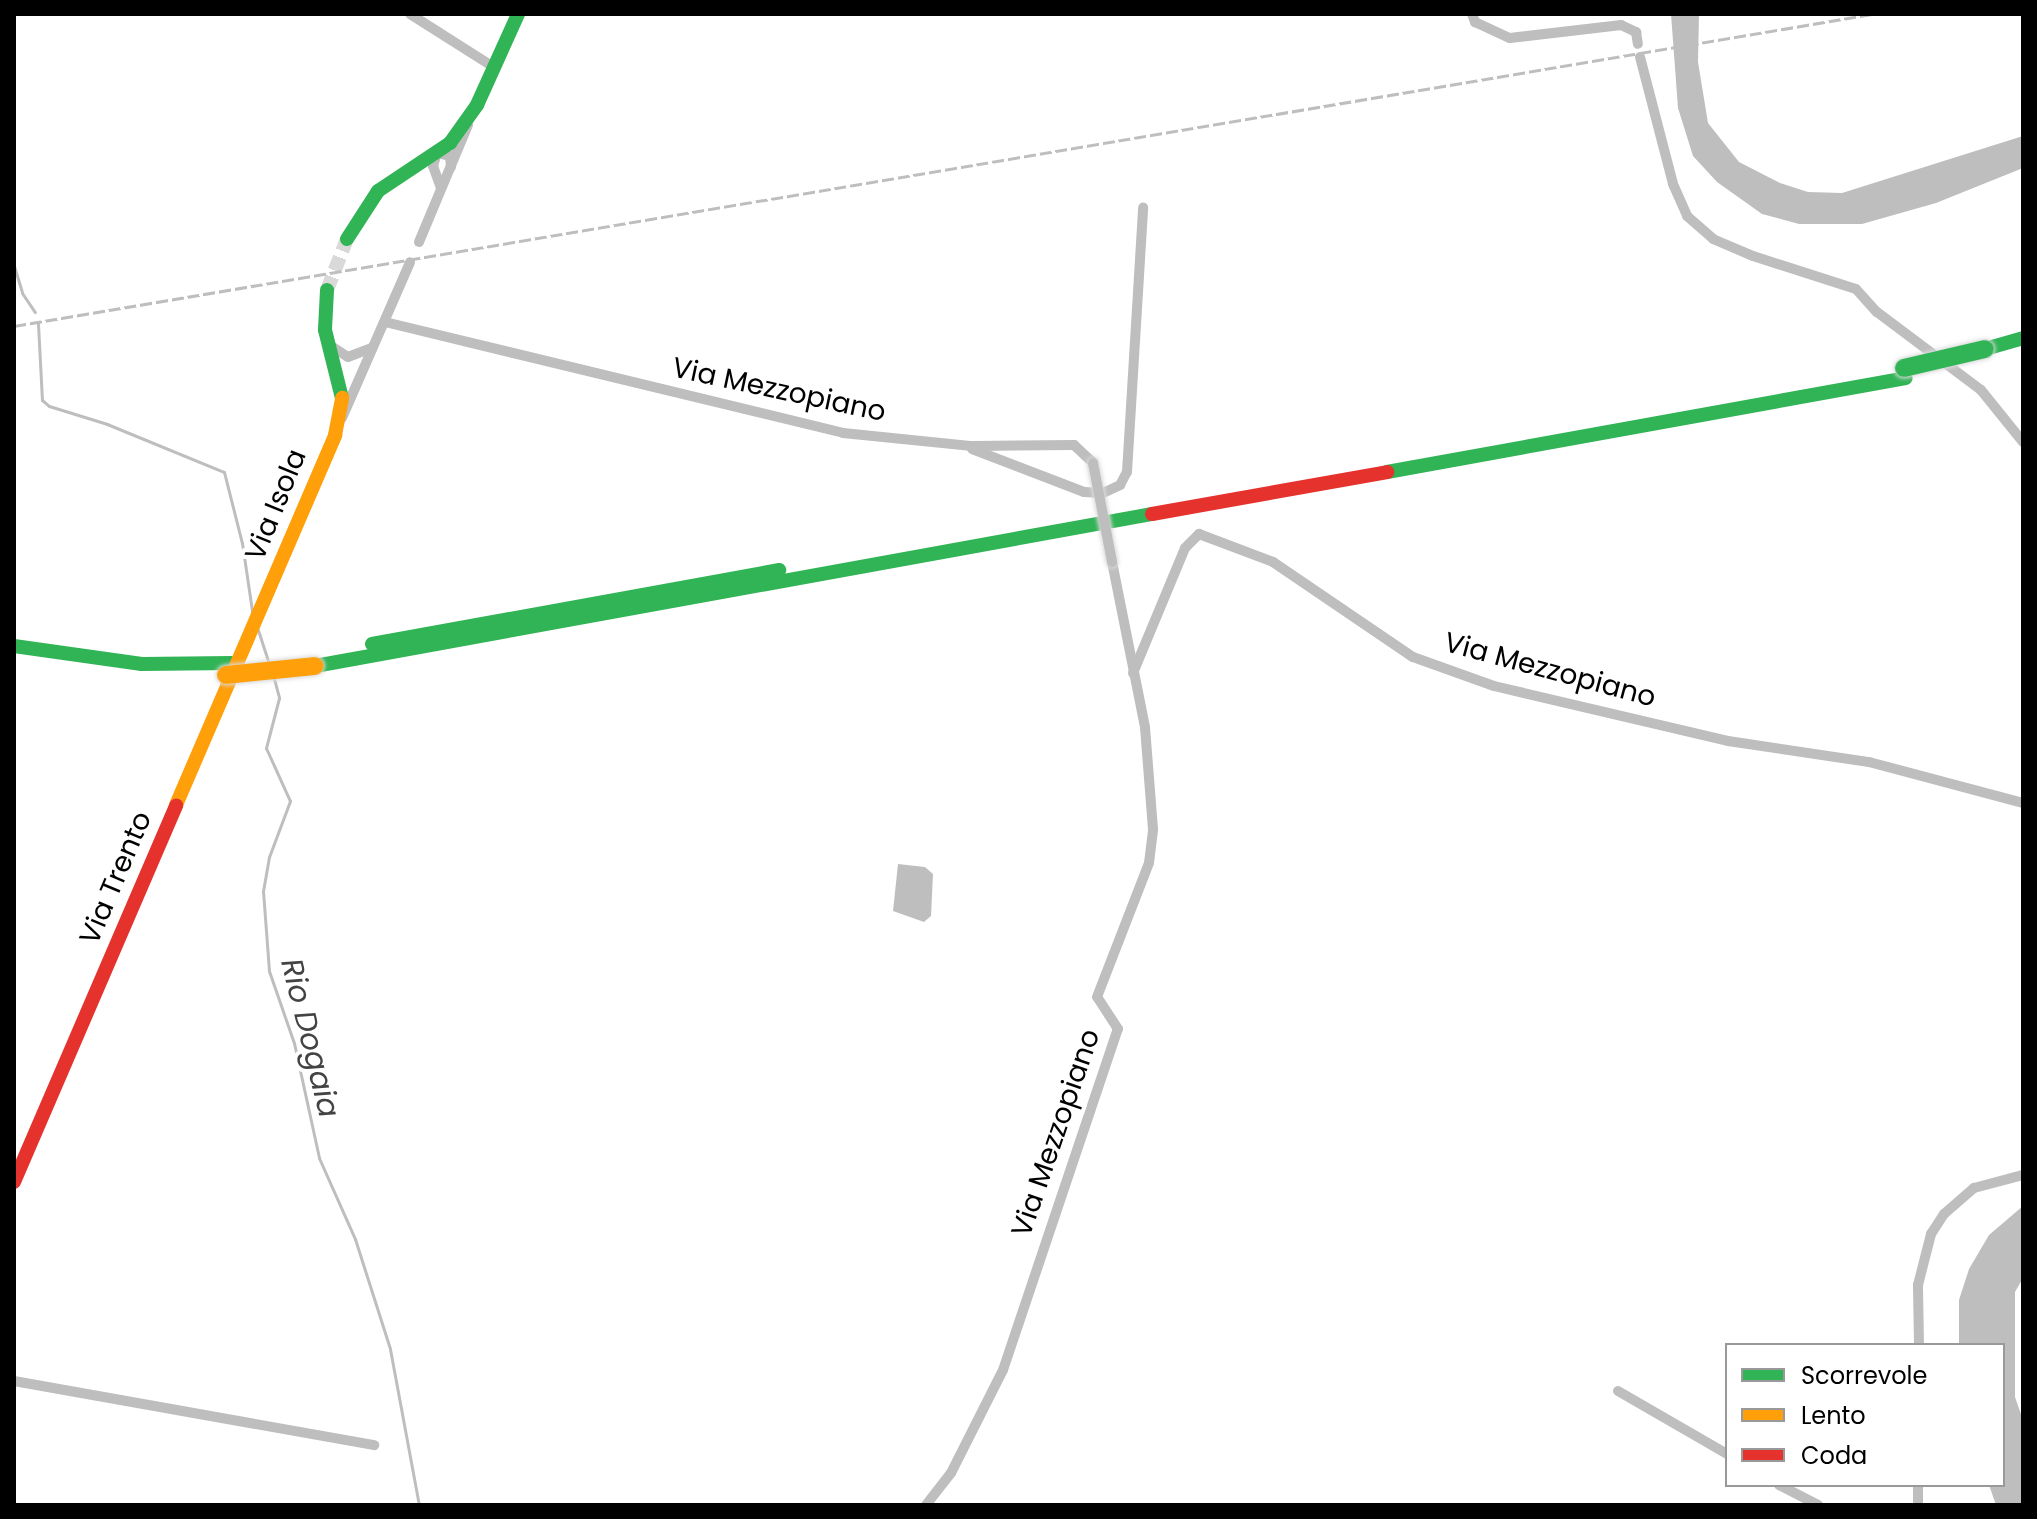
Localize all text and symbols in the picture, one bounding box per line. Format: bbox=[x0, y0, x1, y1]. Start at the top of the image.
street label: Via Mezzopiano bbox=[669, 351, 889, 429]
street label: Via Isola bbox=[238, 444, 314, 566]
street label: Via Mezzopiano bbox=[1441, 626, 1659, 714]
street label: Via Trento bbox=[73, 806, 159, 950]
water label: Rio Dogaia bbox=[273, 955, 347, 1121]
street label: Via Mezzopiano bbox=[1005, 1025, 1107, 1241]
legend bbox=[1725, 1343, 2005, 1487]
text: Scorrevole bbox=[1801, 1359, 1927, 1392]
text: Lento bbox=[1801, 1399, 1866, 1432]
text: Coda bbox=[1801, 1439, 1867, 1472]

